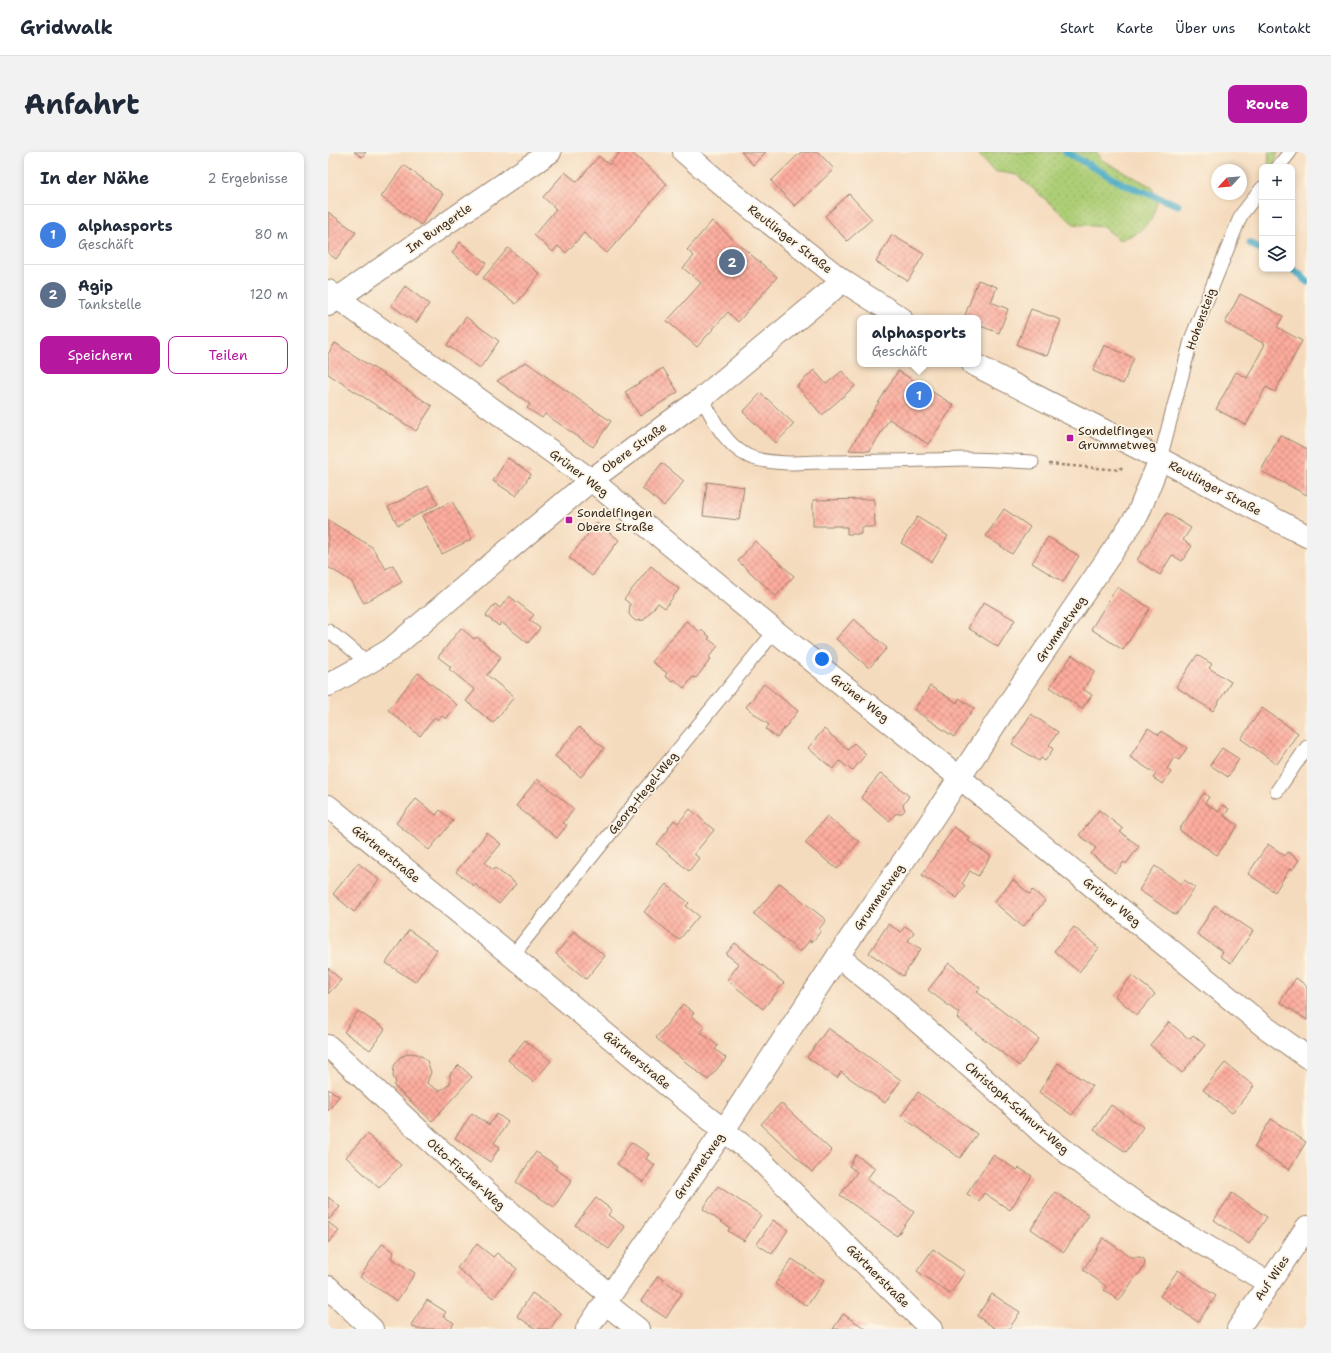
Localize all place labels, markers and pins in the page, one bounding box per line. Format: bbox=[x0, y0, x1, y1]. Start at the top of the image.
pin: 2 bbox=[719, 247, 745, 277]
pin: 1 bbox=[906, 380, 932, 410]
place label: Sondelfingen Grummetweg bbox=[1078, 423, 1156, 453]
marker: Sondelfingen Grummetweg bbox=[1065, 433, 1075, 443]
place label: Sondelfingen Obere Straße bbox=[577, 505, 654, 535]
marker: Sondelfingen Obere Straße bbox=[564, 515, 574, 525]

